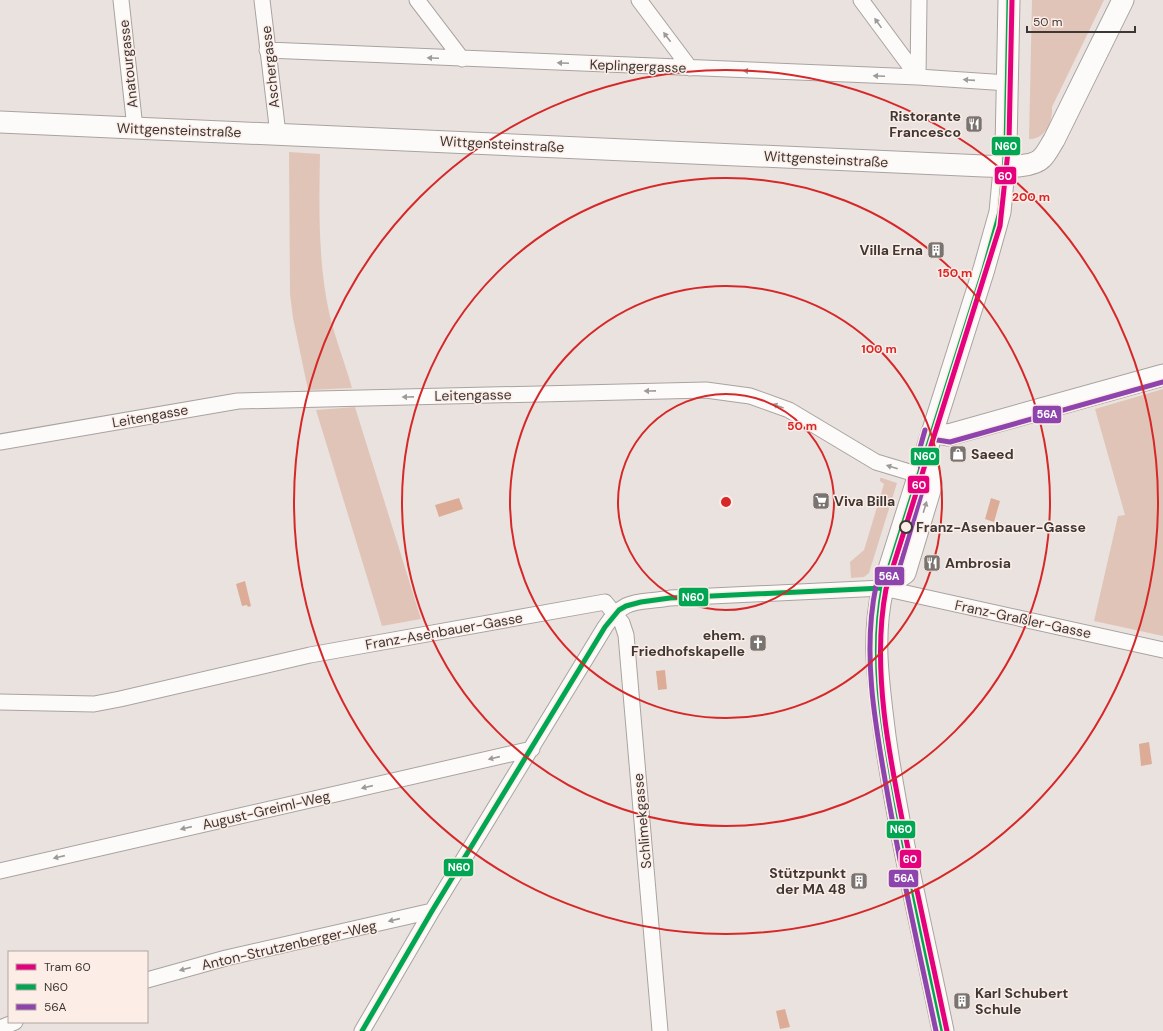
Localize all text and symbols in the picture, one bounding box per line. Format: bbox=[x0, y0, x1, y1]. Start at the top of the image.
scale bar bbox=[1027, 8, 1135, 34]
text: 50 m bbox=[1033, 14, 1062, 30]
one-way arrow bbox=[874, 18, 882, 29]
street label: Anatourgasse bbox=[114, 19, 142, 109]
street label: Aschergasse bbox=[257, 25, 283, 109]
one-way arrow bbox=[663, 32, 671, 42]
one-way arrow bbox=[426, 55, 439, 61]
street label: Keplingergasse bbox=[589, 55, 687, 77]
one-way arrow bbox=[557, 60, 569, 67]
one-way arrow bbox=[743, 67, 755, 74]
one-way arrow bbox=[873, 72, 885, 79]
one-way arrow bbox=[963, 77, 975, 84]
place label: Ristorante Francesco bbox=[889, 107, 961, 141]
restaurant icon: Ristorante Francesco bbox=[964, 114, 984, 134]
street label: Wittgensteinstraße bbox=[116, 119, 242, 141]
street label: Wittgensteinstraße bbox=[439, 132, 565, 156]
line badge: N60 bbox=[991, 136, 1021, 156]
text: N60 bbox=[995, 139, 1018, 153]
street label: Wittgensteinstraße bbox=[763, 147, 889, 171]
line badge: 60 bbox=[994, 166, 1017, 185]
text: 60 bbox=[998, 169, 1013, 183]
text: 200 m bbox=[1012, 189, 1050, 205]
building icon: Villa Erna bbox=[926, 240, 946, 260]
place label: Villa Erna bbox=[860, 241, 923, 259]
text: 150 m bbox=[938, 265, 972, 281]
text: 100 m bbox=[861, 341, 897, 357]
street label: Leitengasse bbox=[434, 385, 512, 405]
one-way arrow bbox=[643, 388, 656, 394]
one-way arrow bbox=[402, 393, 414, 400]
street label: Leitengasse bbox=[110, 400, 190, 432]
one-way arrow bbox=[772, 402, 784, 408]
line badge: 56A bbox=[1032, 405, 1062, 424]
text: 56A bbox=[1036, 407, 1058, 421]
text: 50 m bbox=[787, 418, 817, 434]
shop icon: Saeed bbox=[948, 444, 968, 464]
place label: Saeed bbox=[971, 445, 1014, 463]
line badge: N60 bbox=[910, 447, 940, 466]
text: N60 bbox=[914, 449, 937, 463]
one-way arrow bbox=[886, 464, 898, 470]
line badge: 60 bbox=[907, 475, 930, 494]
text: 60 bbox=[912, 478, 927, 492]
supermarket icon: Viva Billa bbox=[811, 491, 831, 511]
place label: Viva Billa bbox=[834, 492, 895, 510]
centre of rings bbox=[719, 495, 733, 509]
one-way arrow bbox=[922, 501, 928, 513]
place label: Franz-Asenbauer-Gasse bbox=[916, 518, 1086, 536]
marker: Franz-Asenbauer-Gasse bbox=[899, 520, 913, 534]
restaurant icon: Ambrosia bbox=[922, 553, 942, 573]
place label: Ambrosia bbox=[945, 554, 1011, 572]
line badge: 56A bbox=[874, 566, 905, 586]
text: 56A bbox=[878, 569, 900, 583]
line badge: N60 bbox=[678, 587, 709, 607]
text: N60 bbox=[682, 590, 705, 604]
street label: Franz-Graßler-Gasse bbox=[953, 596, 1093, 642]
street label: Franz-Asenbauer-Gasse bbox=[364, 608, 524, 654]
place label: ehem. Friedhofskapelle bbox=[631, 626, 745, 660]
church icon: ehem. Friedhofskapelle bbox=[748, 633, 768, 653]
one-way arrow bbox=[488, 755, 500, 761]
street label: Schlimekgasse bbox=[629, 773, 655, 869]
one-way arrow bbox=[361, 784, 373, 790]
street label: August-Greiml-Weg bbox=[200, 786, 332, 833]
line badge: N60 bbox=[886, 820, 916, 839]
text: N60 bbox=[890, 822, 913, 836]
one-way arrow bbox=[180, 826, 192, 832]
line badge: 60 bbox=[899, 849, 922, 869]
text: 60 bbox=[903, 852, 918, 866]
one-way arrow bbox=[53, 855, 65, 861]
line badge: N60 bbox=[443, 858, 474, 877]
text: N60 bbox=[448, 860, 471, 874]
place label: Stützpunkt der MA 48 bbox=[769, 864, 846, 898]
line badge: 56A bbox=[888, 869, 919, 888]
building icon: Stützpunkt der MA 48 bbox=[849, 871, 869, 891]
text: 56A bbox=[893, 871, 915, 885]
street label: Anton-Strutzenberger-Weg bbox=[200, 916, 379, 974]
one-way arrow bbox=[387, 917, 399, 923]
legend bbox=[8, 951, 148, 1023]
text: Tram 60 bbox=[44, 959, 91, 975]
one-way arrow bbox=[179, 966, 191, 972]
text: N60 bbox=[44, 979, 68, 995]
place label: Karl Schubert Schule bbox=[975, 984, 1068, 1018]
building icon: Karl Schubert Schule bbox=[952, 991, 972, 1011]
text: 56A bbox=[44, 999, 66, 1015]

